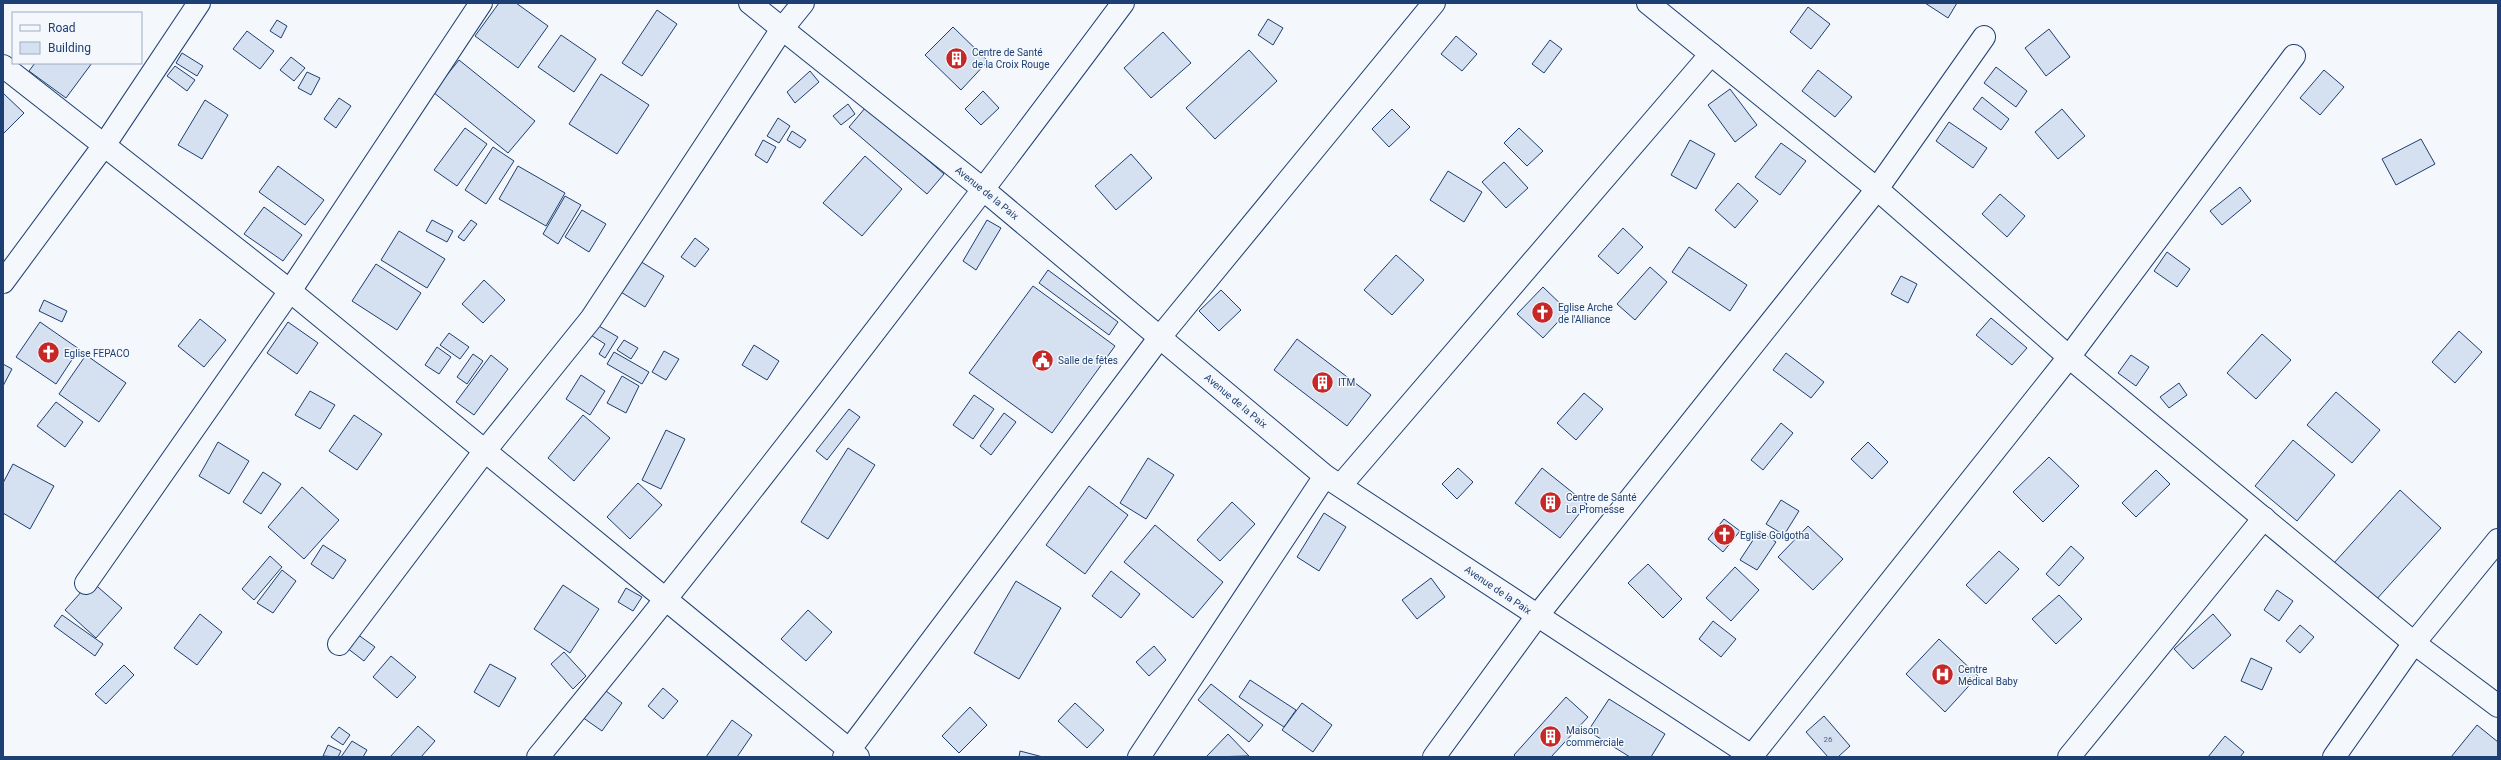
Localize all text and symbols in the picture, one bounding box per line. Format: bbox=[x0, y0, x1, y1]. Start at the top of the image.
legend bbox=[12, 12, 142, 64]
text: Road bbox=[48, 21, 76, 35]
text: Building bbox=[48, 41, 91, 55]
building icon: Centre de Santé de la Croix Rouge bbox=[944, 45, 970, 71]
place label: Centre de Santé de la Croix Rouge bbox=[972, 47, 1049, 70]
street label: Avenue de la Paix bbox=[953, 164, 1021, 222]
church icon: Eglise Arche de l'Alliance bbox=[1530, 300, 1556, 326]
place label: Eglise Arche de l'Alliance bbox=[1558, 302, 1613, 325]
church icon: Eglise FEPACO bbox=[35, 340, 61, 366]
public building icon: Salle de fêtes bbox=[1029, 347, 1055, 373]
place label: Eglise FEPACO bbox=[64, 348, 130, 359]
place label: Salle de fêtes bbox=[1058, 355, 1118, 366]
building icon: ITM bbox=[1309, 369, 1335, 395]
street label: Avenue de la Paix bbox=[1203, 372, 1269, 430]
place label: ITM bbox=[1338, 377, 1355, 388]
building icon: Centre de Santé La Promesse bbox=[1538, 490, 1564, 516]
place label: Centre de Santé La Promesse bbox=[1566, 492, 1637, 515]
church icon: Eglise Golgotha bbox=[1711, 522, 1737, 548]
place label: Eglise Golgotha bbox=[1740, 530, 1810, 541]
street label: Avenue de la Paix bbox=[1463, 564, 1533, 616]
hospital icon: Centre Médical Baby bbox=[1929, 662, 1955, 688]
place label: Centre Médical Baby bbox=[1958, 664, 2018, 687]
building icon: Maison commerciale bbox=[1538, 723, 1564, 749]
place label: Maison commerciale bbox=[1566, 725, 1624, 748]
house number: 26 bbox=[1824, 735, 1833, 744]

